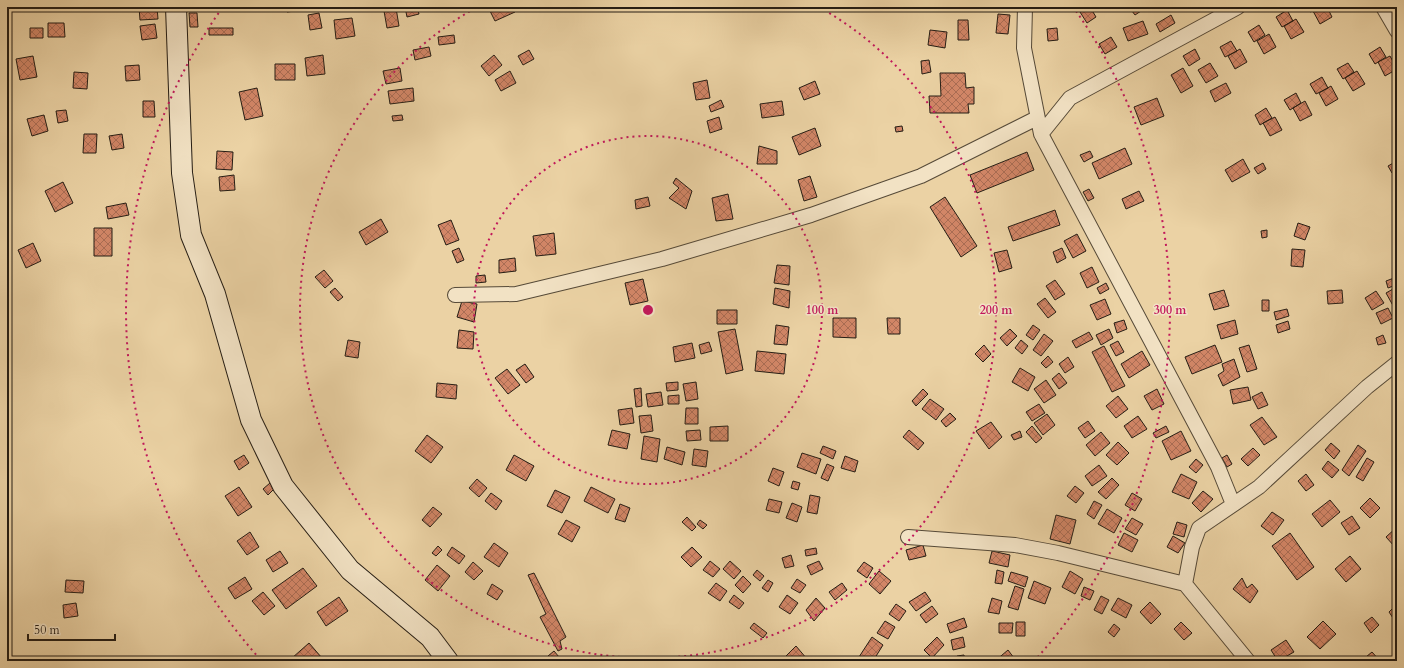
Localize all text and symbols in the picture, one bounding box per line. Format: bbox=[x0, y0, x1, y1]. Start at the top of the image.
text: 100 m bbox=[806, 302, 839, 318]
text: 200 m bbox=[980, 302, 1013, 318]
text: 300 m bbox=[1154, 302, 1187, 318]
centre of rings bbox=[641, 303, 655, 317]
scale bar bbox=[28, 616, 115, 642]
text: 50 m bbox=[34, 622, 61, 638]

